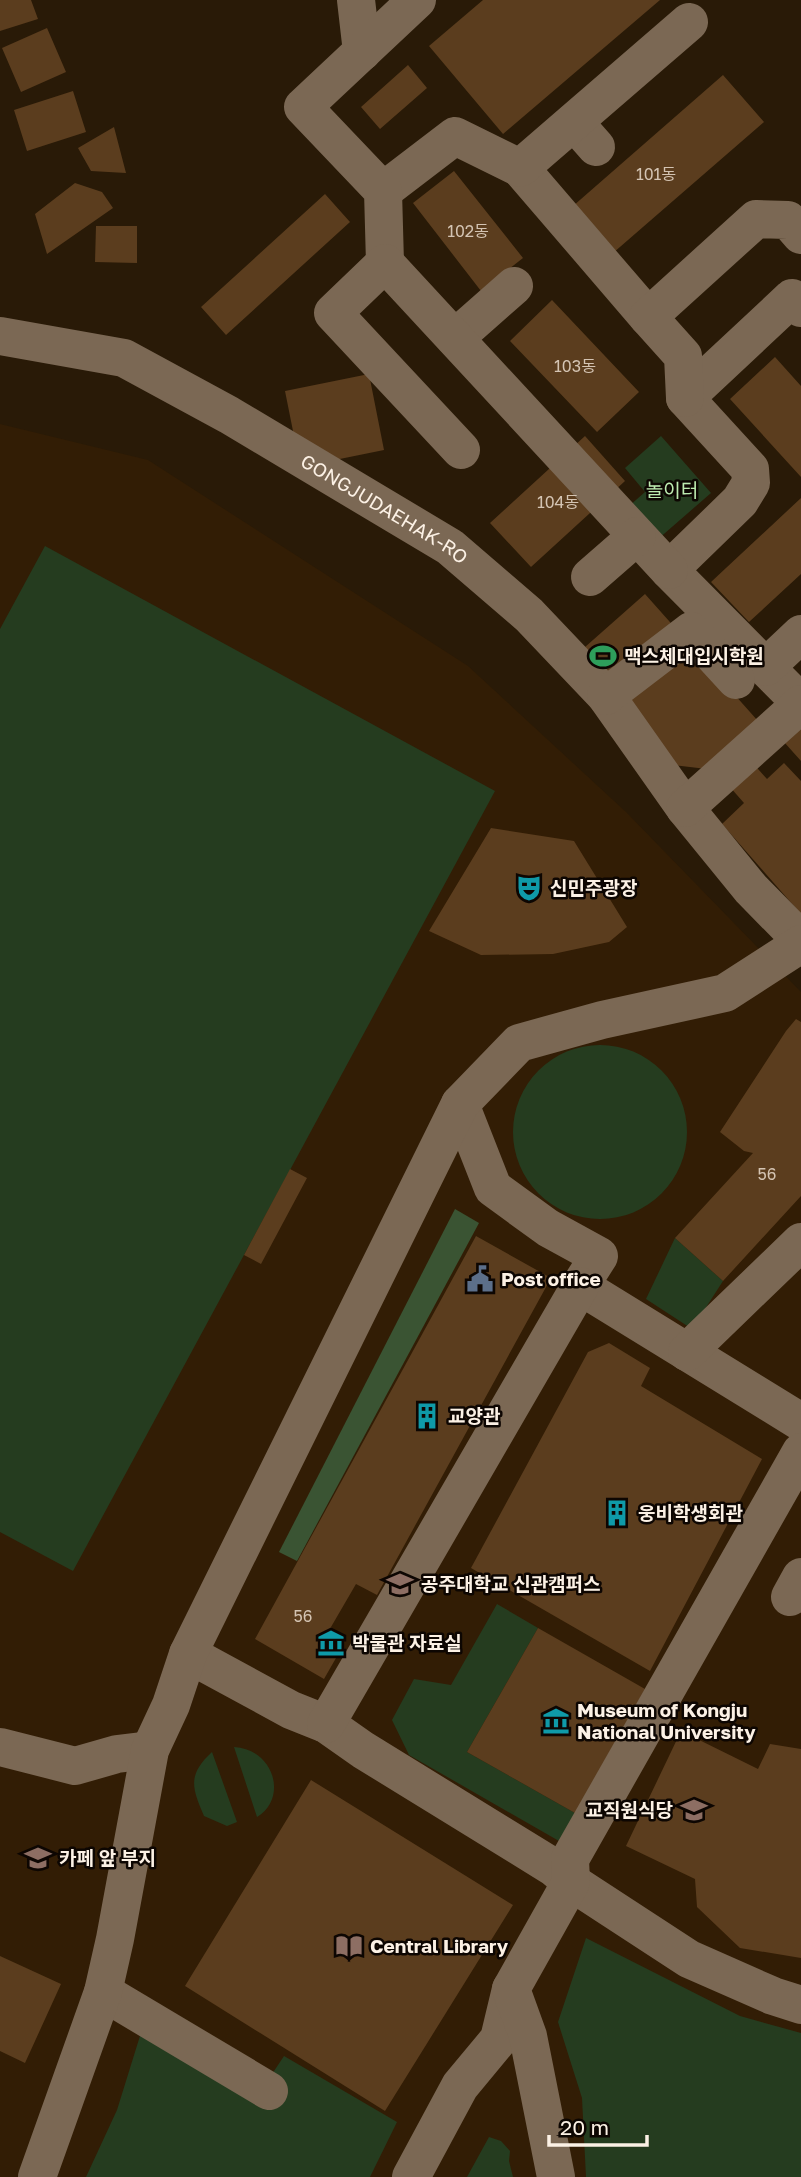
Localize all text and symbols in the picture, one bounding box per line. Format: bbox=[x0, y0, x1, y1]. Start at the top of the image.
house number: 101동 bbox=[636, 164, 676, 184]
house number: 102동 bbox=[447, 221, 489, 241]
house number: 103동 bbox=[554, 356, 596, 376]
street label: GONGJUDAEHAK-RO bbox=[297, 449, 473, 568]
park label: 놀이터 bbox=[646, 478, 698, 501]
house number: 104동 bbox=[537, 492, 579, 512]
sports icon: 맥스체대입시학원 bbox=[588, 641, 618, 671]
place label: 맥스체대입시학원 bbox=[624, 644, 764, 667]
theatre icon: 신민주광장 bbox=[514, 873, 544, 903]
place label: 신민주광장 bbox=[550, 876, 637, 899]
house number: 56 bbox=[758, 1164, 776, 1184]
public building icon: Post office bbox=[465, 1264, 495, 1294]
place label: Post office bbox=[501, 1267, 601, 1290]
building icon: 교양관 bbox=[412, 1401, 442, 1431]
place label: 교양관 bbox=[448, 1404, 501, 1427]
building icon: 웅비학생회관 bbox=[602, 1498, 632, 1528]
place label: 웅비학생회관 bbox=[638, 1501, 743, 1524]
school or university icon: 공주대학교 신관캠퍼스 bbox=[385, 1569, 415, 1599]
place label: 공주대학교 신관캠퍼스 bbox=[421, 1572, 601, 1595]
house number: 56 bbox=[294, 1606, 312, 1626]
museum icon: 박물관 자료실 bbox=[316, 1628, 346, 1658]
place label: 박물관 자료실 bbox=[352, 1631, 462, 1654]
place label: Museum of Kongju National University bbox=[577, 1698, 756, 1743]
museum icon: Museum of Kongju National University bbox=[541, 1706, 571, 1736]
school or university icon: 교직원식당 bbox=[679, 1795, 709, 1825]
place label: 교직원식당 bbox=[586, 1798, 674, 1821]
school or university icon: 카페 앞 부지 bbox=[23, 1843, 53, 1873]
place label: 카페 앞 부지 bbox=[59, 1846, 156, 1869]
library icon: Central Library bbox=[334, 1931, 364, 1961]
place label: Central Library bbox=[370, 1934, 509, 1957]
scale bar bbox=[549, 2104, 647, 2148]
text: 20 m bbox=[560, 2114, 609, 2140]

